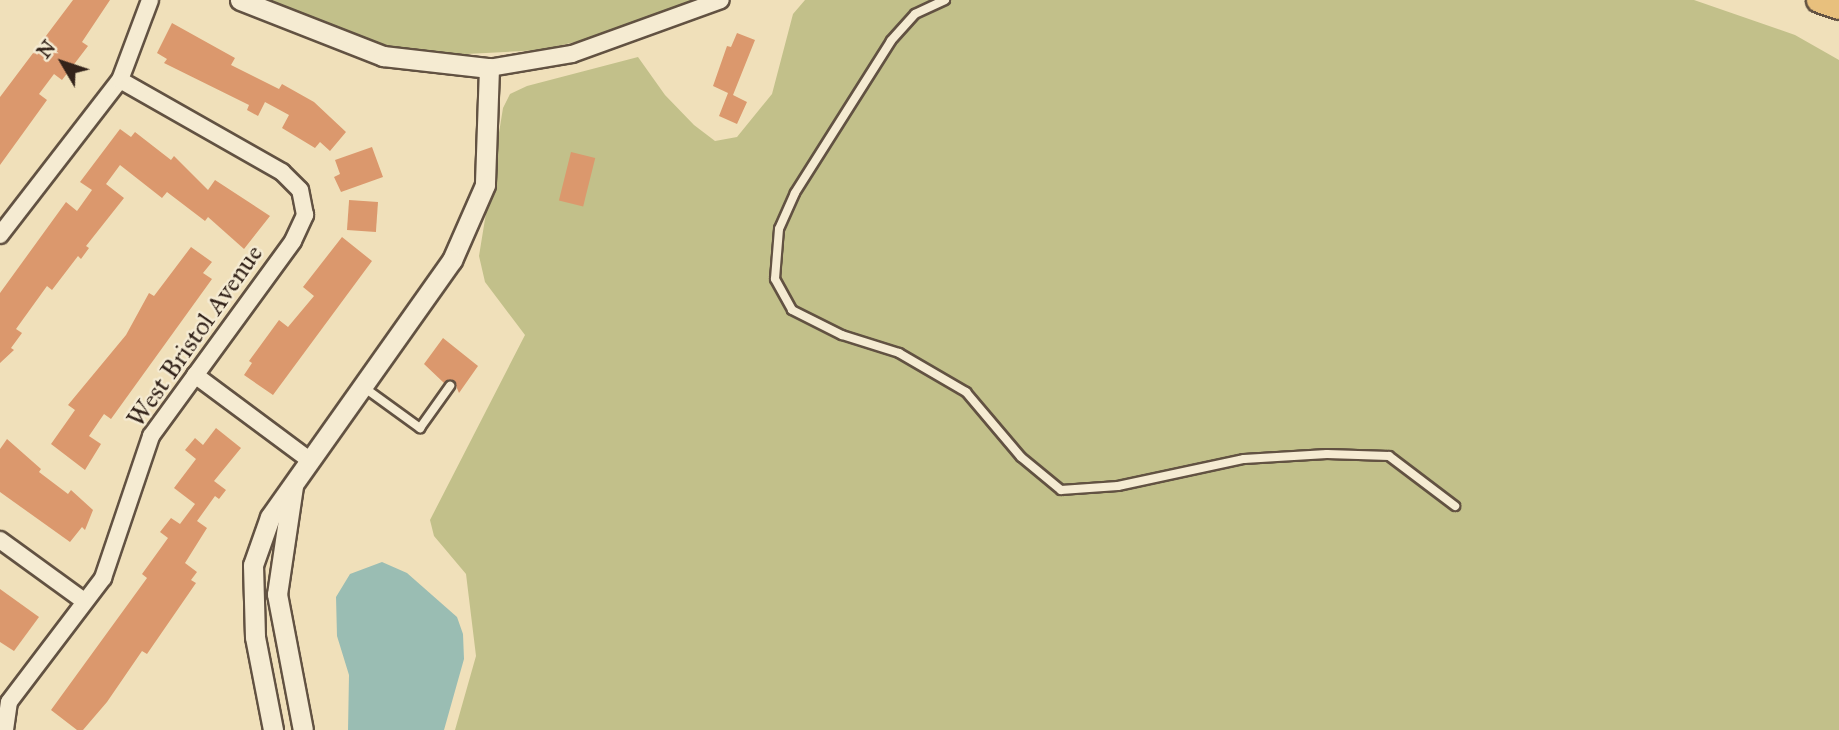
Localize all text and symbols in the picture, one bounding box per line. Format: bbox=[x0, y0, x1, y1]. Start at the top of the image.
north arrow bbox=[28, 28, 98, 98]
text: N bbox=[32, 36, 60, 63]
street label: West Bristol Avenue bbox=[120, 239, 270, 433]

